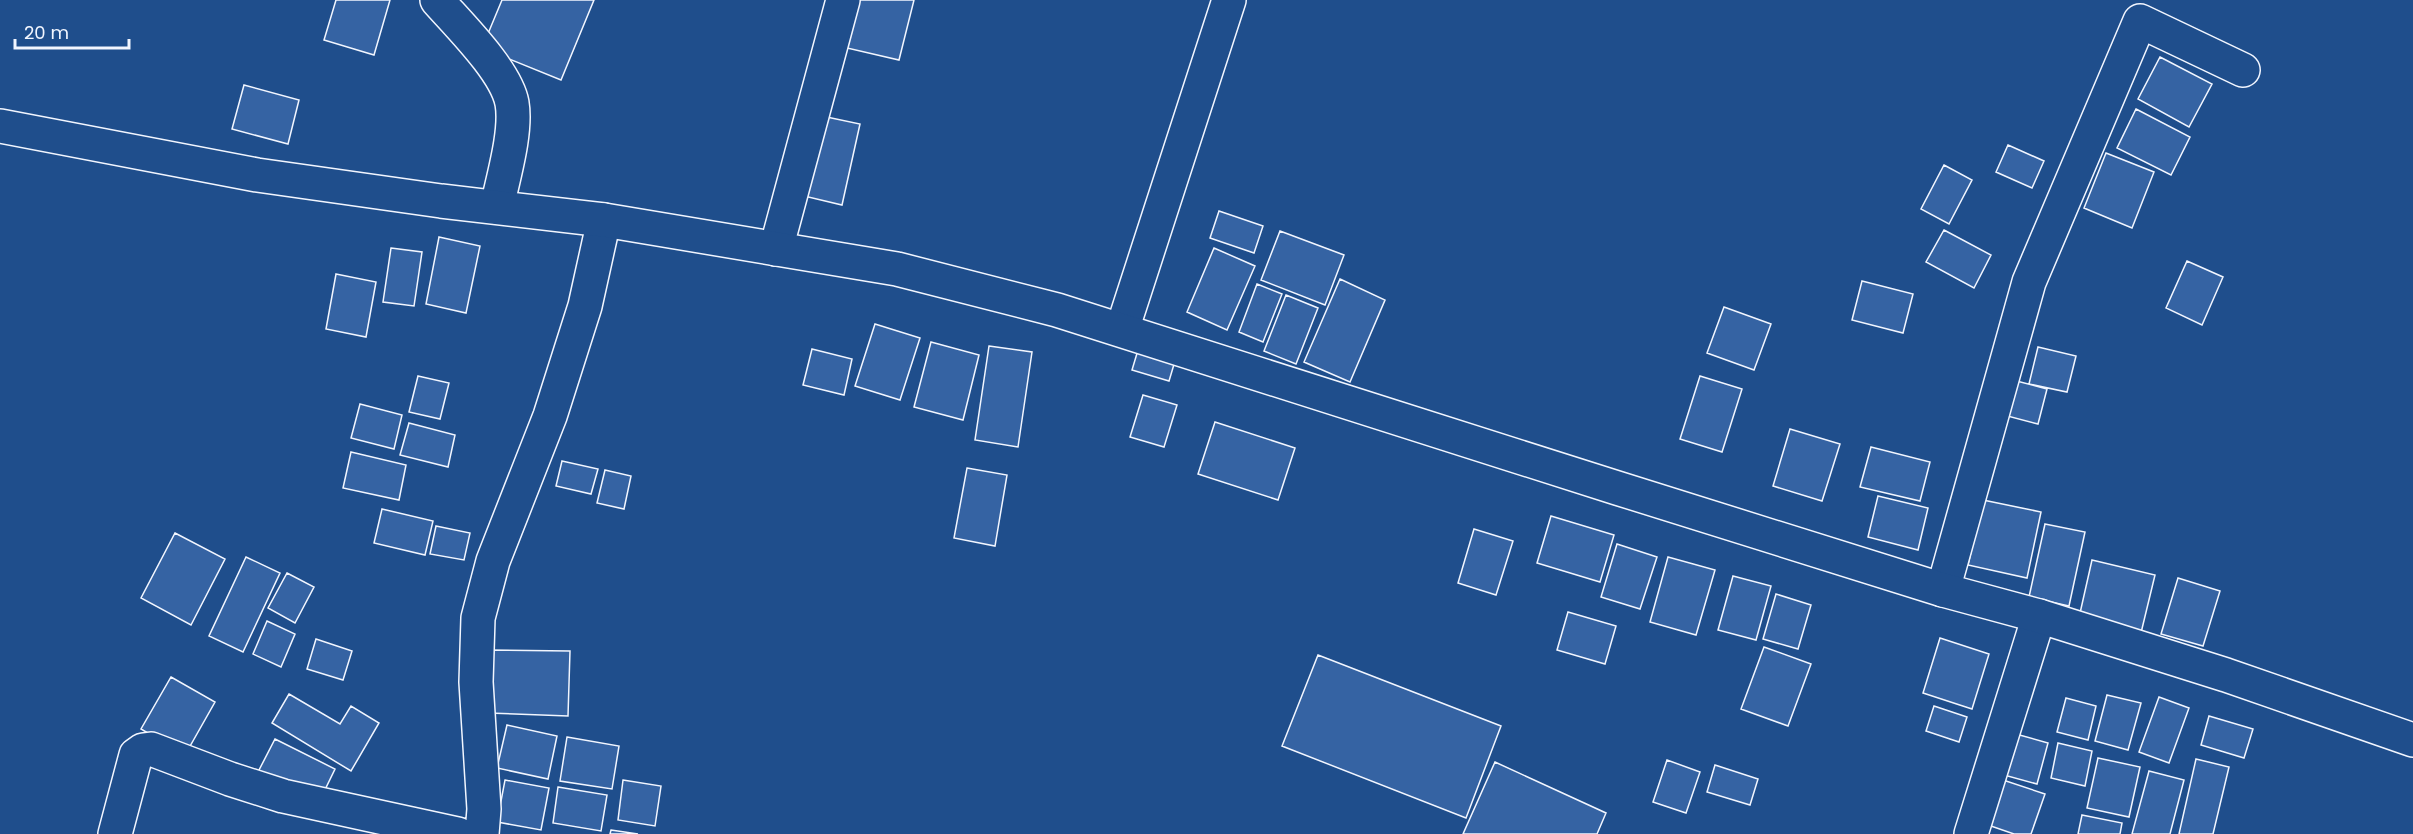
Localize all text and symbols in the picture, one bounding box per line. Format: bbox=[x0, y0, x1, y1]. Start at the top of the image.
scale bar bbox=[15, 12, 129, 50]
text: 20 m bbox=[24, 20, 69, 45]

